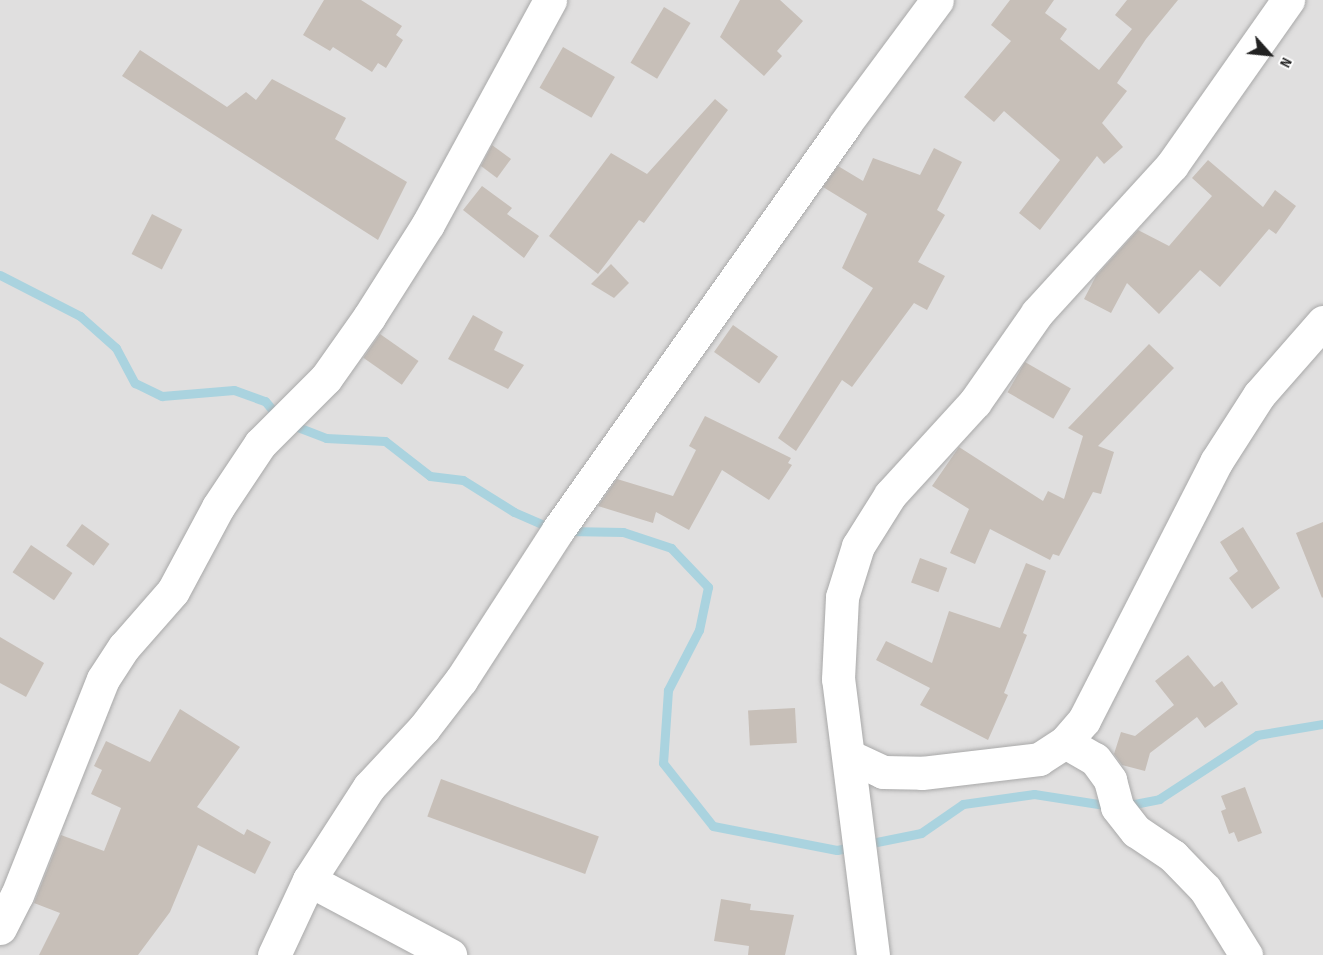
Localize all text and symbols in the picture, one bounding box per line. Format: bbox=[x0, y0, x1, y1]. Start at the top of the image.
north arrow bbox=[1239, 24, 1299, 84]
text: N bbox=[1275, 54, 1296, 71]

